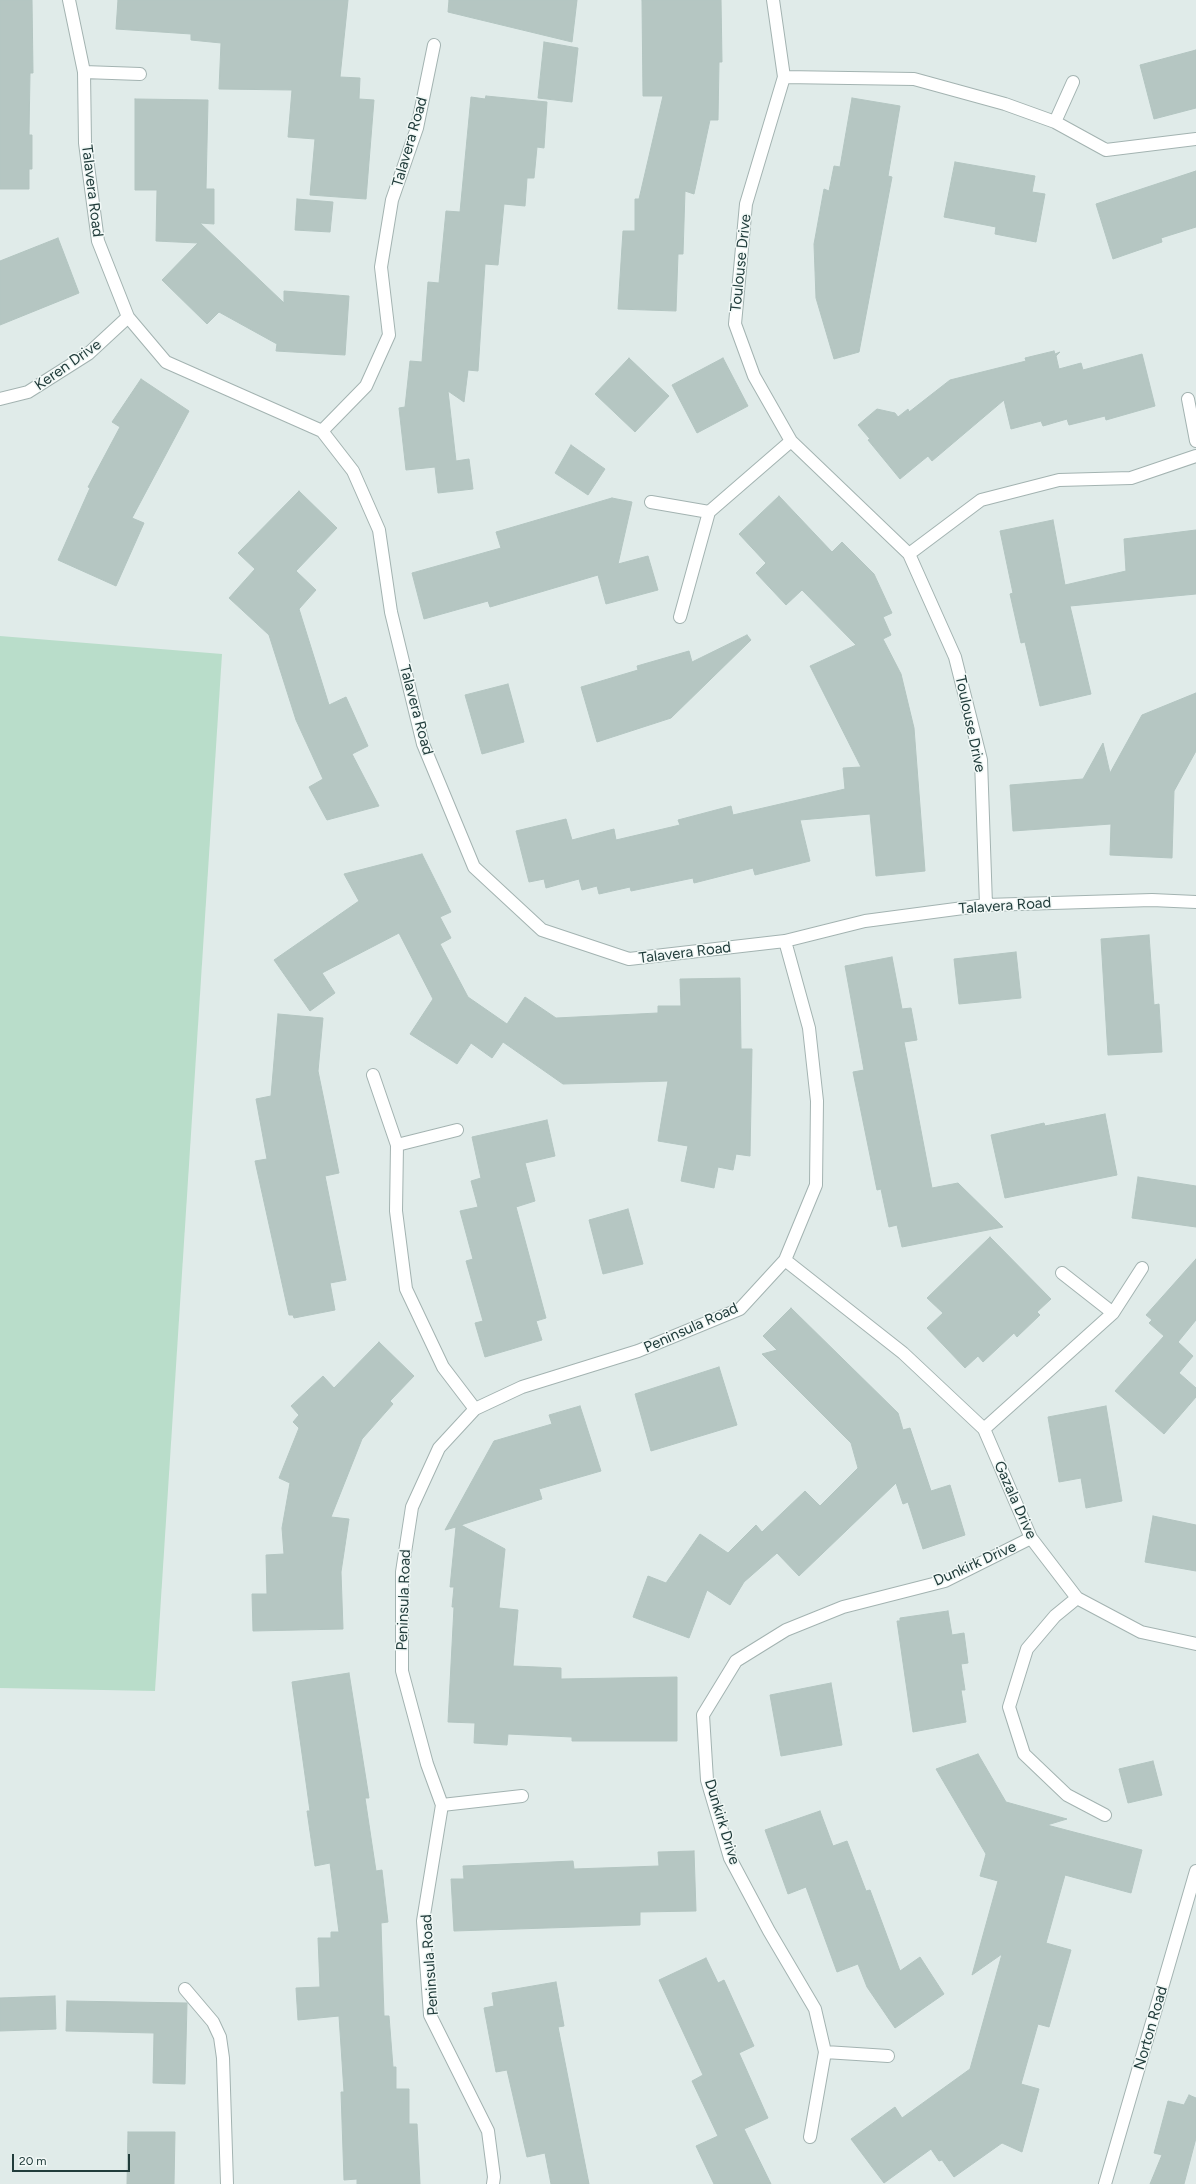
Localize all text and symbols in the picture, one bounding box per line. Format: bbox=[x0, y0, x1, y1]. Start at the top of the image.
street label: Talavera Road bbox=[389, 95, 431, 189]
street label: Talavera Road bbox=[77, 144, 107, 238]
street label: Toulouse Drive bbox=[727, 213, 755, 313]
street label: Keren Drive bbox=[31, 335, 105, 395]
street label: Talavera Road bbox=[395, 663, 437, 757]
street label: Toulouse Drive bbox=[951, 674, 989, 774]
street label: Talavera Road bbox=[958, 894, 1052, 918]
street label: Talavera Road bbox=[638, 938, 732, 968]
street label: Peninsula Road bbox=[641, 1299, 741, 1357]
street label: Gazala Drive bbox=[990, 1458, 1040, 1542]
street label: Dunkirk Drive bbox=[931, 1538, 1019, 1590]
street label: Peninsula Road bbox=[393, 1549, 415, 1651]
street label: Dunkirk Drive bbox=[700, 1777, 744, 1867]
street label: Peninsula Road bbox=[417, 1914, 443, 2016]
street label: Norton Road bbox=[1130, 1984, 1172, 2072]
scale bar bbox=[14, 2146, 132, 2172]
text: 20 m bbox=[19, 2154, 47, 2168]

